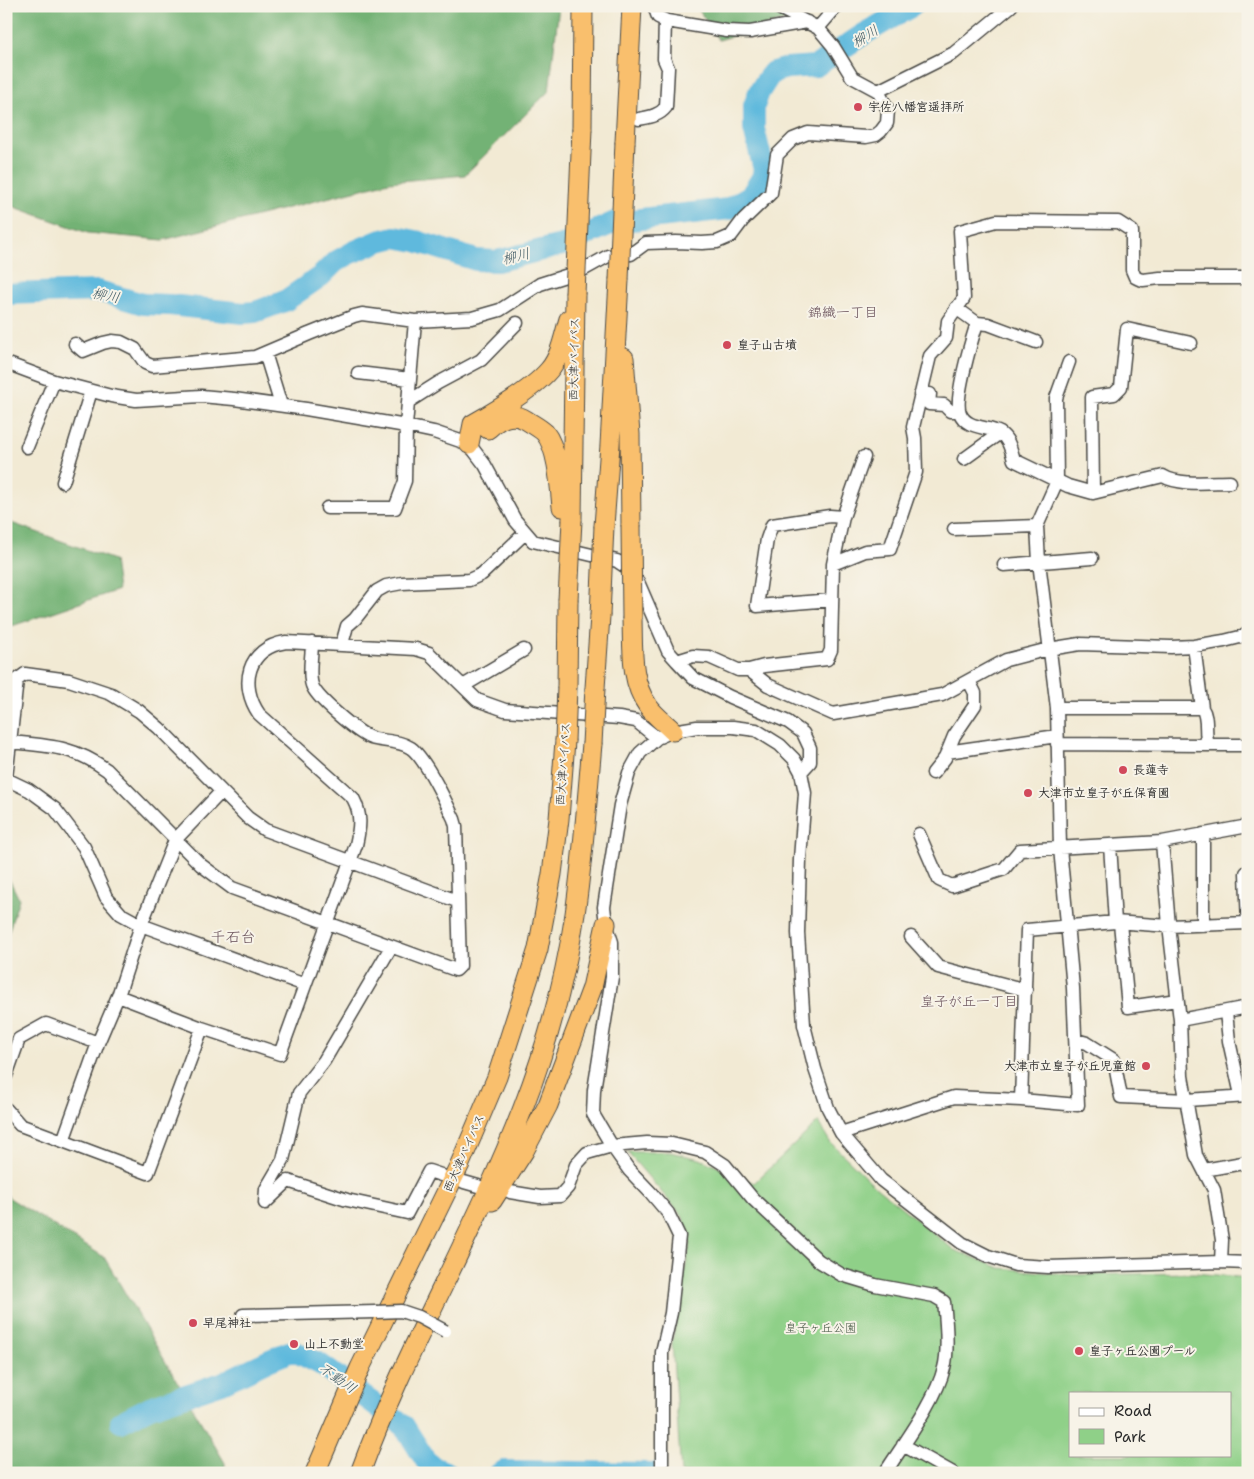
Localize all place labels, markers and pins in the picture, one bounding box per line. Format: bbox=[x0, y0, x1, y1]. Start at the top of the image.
place label: 宇佐八幡宮遥拝所 bbox=[868, 99, 965, 115]
marker: 宇佐八幡宮遥拝所 bbox=[852, 101, 864, 113]
place label: 皇子山古墳 bbox=[737, 337, 797, 353]
marker: 皇子山古墳 bbox=[721, 339, 733, 351]
place label: 長蓮寺 bbox=[1133, 762, 1169, 778]
marker: 長蓮寺 bbox=[1117, 764, 1129, 776]
place label: 大津市立皇子が丘保育園 bbox=[1038, 785, 1170, 801]
marker: 大津市立皇子が丘保育園 bbox=[1022, 787, 1034, 799]
place label: 大津市立皇子が丘児童館 bbox=[1004, 1058, 1136, 1074]
marker: 大津市立皇子が丘児童館 bbox=[1140, 1060, 1152, 1072]
place label: 早尾神社 bbox=[203, 1315, 251, 1331]
marker: 早尾神社 bbox=[187, 1317, 199, 1329]
place label: 山上不動堂 bbox=[304, 1336, 364, 1352]
marker: 山上不動堂 bbox=[288, 1338, 300, 1350]
place label: 皇子ヶ丘公園プール bbox=[1089, 1343, 1196, 1359]
marker: 皇子ヶ丘公園プール bbox=[1073, 1345, 1085, 1357]

